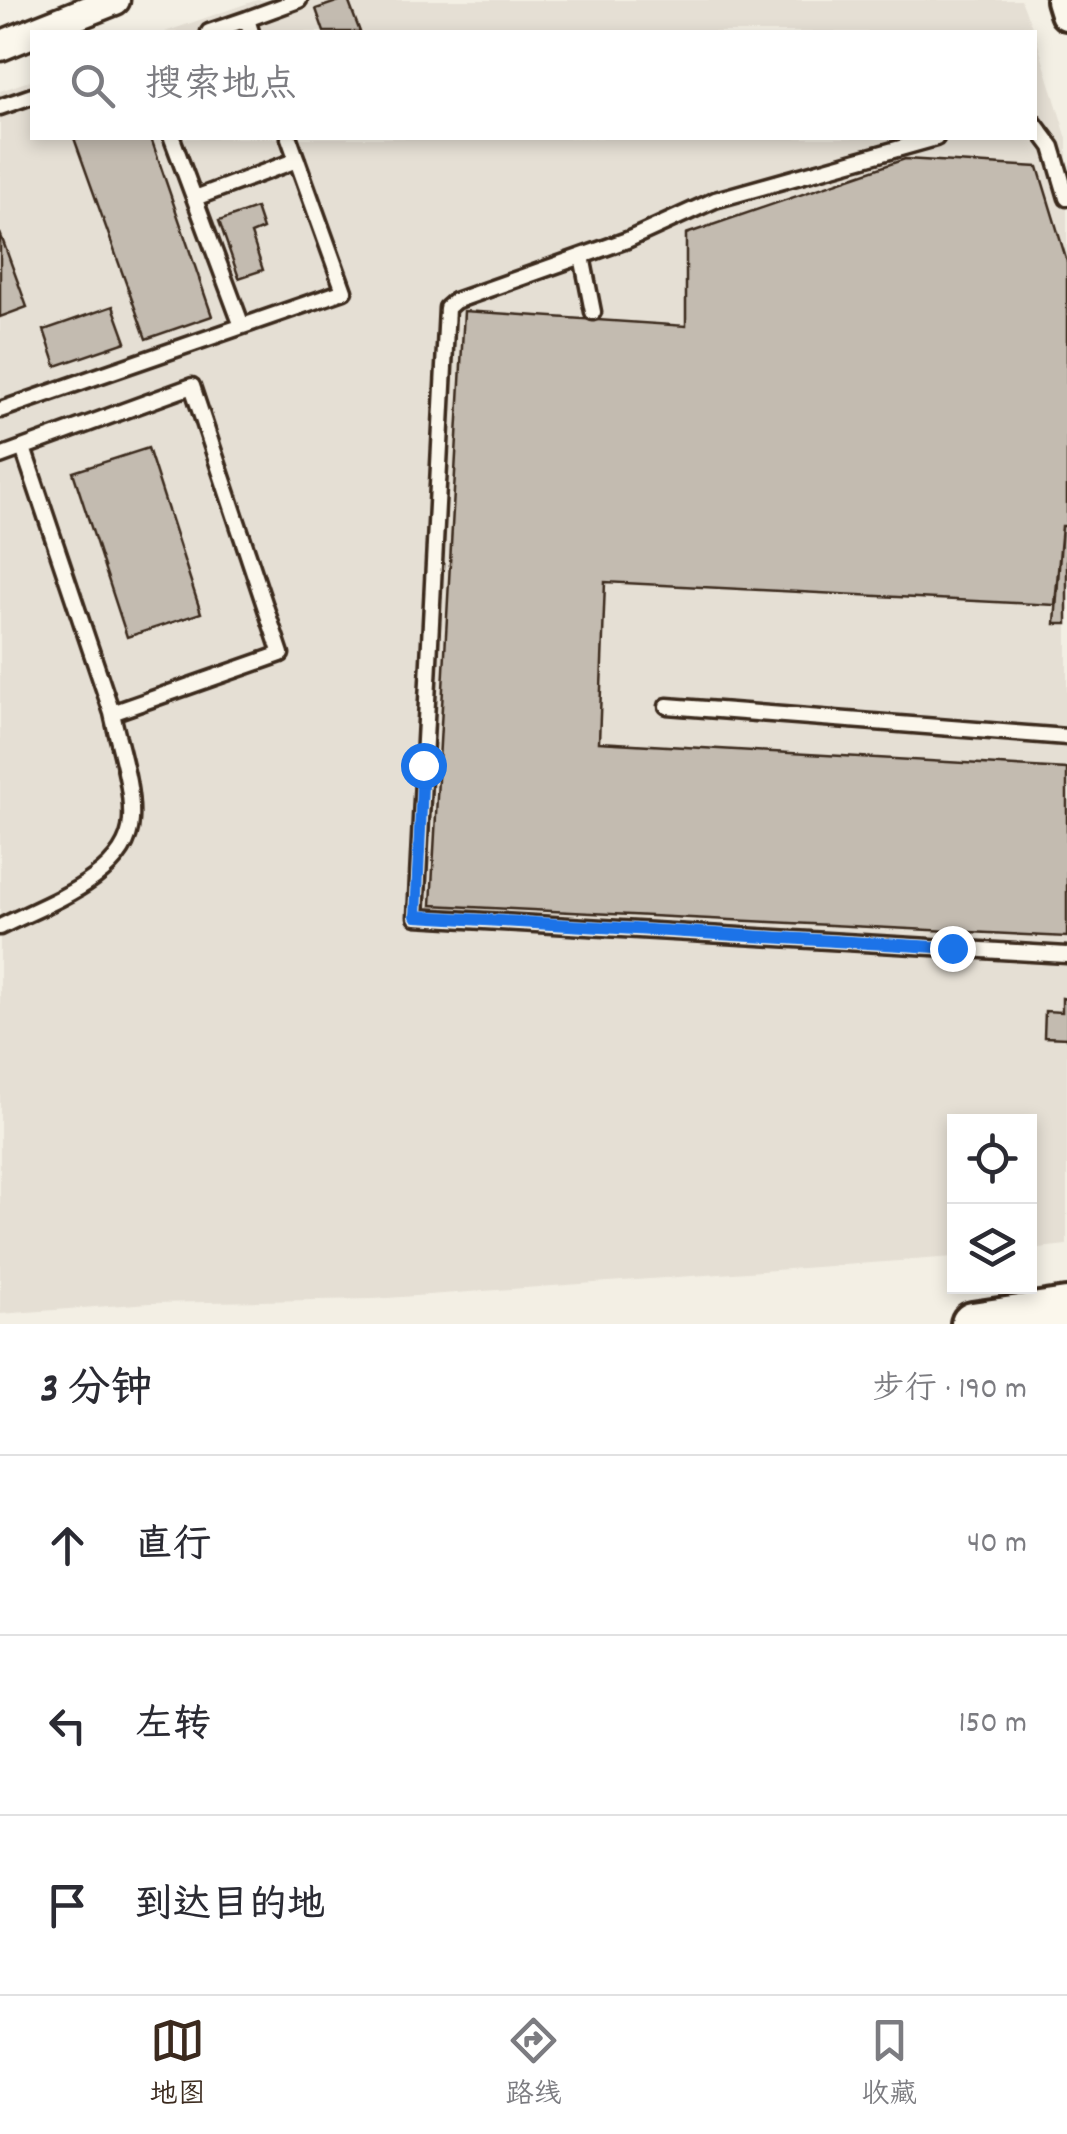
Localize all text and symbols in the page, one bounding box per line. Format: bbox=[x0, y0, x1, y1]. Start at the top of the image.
search box bbox=[30, 30, 1037, 140]
icon: search bbox=[65, 58, 120, 113]
text: 搜索地点 bbox=[145, 60, 297, 115]
route start bbox=[401, 743, 447, 789]
route end bbox=[930, 926, 976, 972]
map controls bbox=[947, 1114, 1037, 1294]
button: locate bbox=[947, 1114, 1037, 1204]
button: layers bbox=[947, 1204, 1037, 1294]
text: 3 分钟 bbox=[40, 1362, 152, 1422]
text: 步行 · 190 m bbox=[873, 1368, 1027, 1414]
icon: ahead bbox=[40, 1518, 95, 1573]
text: 直行 bbox=[135, 1520, 211, 1575]
text: 40 m bbox=[967, 1522, 1027, 1568]
icon: left bbox=[40, 1698, 95, 1753]
text: 左转 bbox=[135, 1700, 211, 1755]
text: 150 m bbox=[958, 1702, 1027, 1748]
icon: arrive bbox=[40, 1878, 95, 1933]
text: 到达目的地 bbox=[135, 1880, 325, 1935]
tab: 地图 bbox=[150, 2013, 206, 2117]
tab: 路线 bbox=[505, 2013, 561, 2117]
tab: 收藏 bbox=[861, 2013, 917, 2117]

